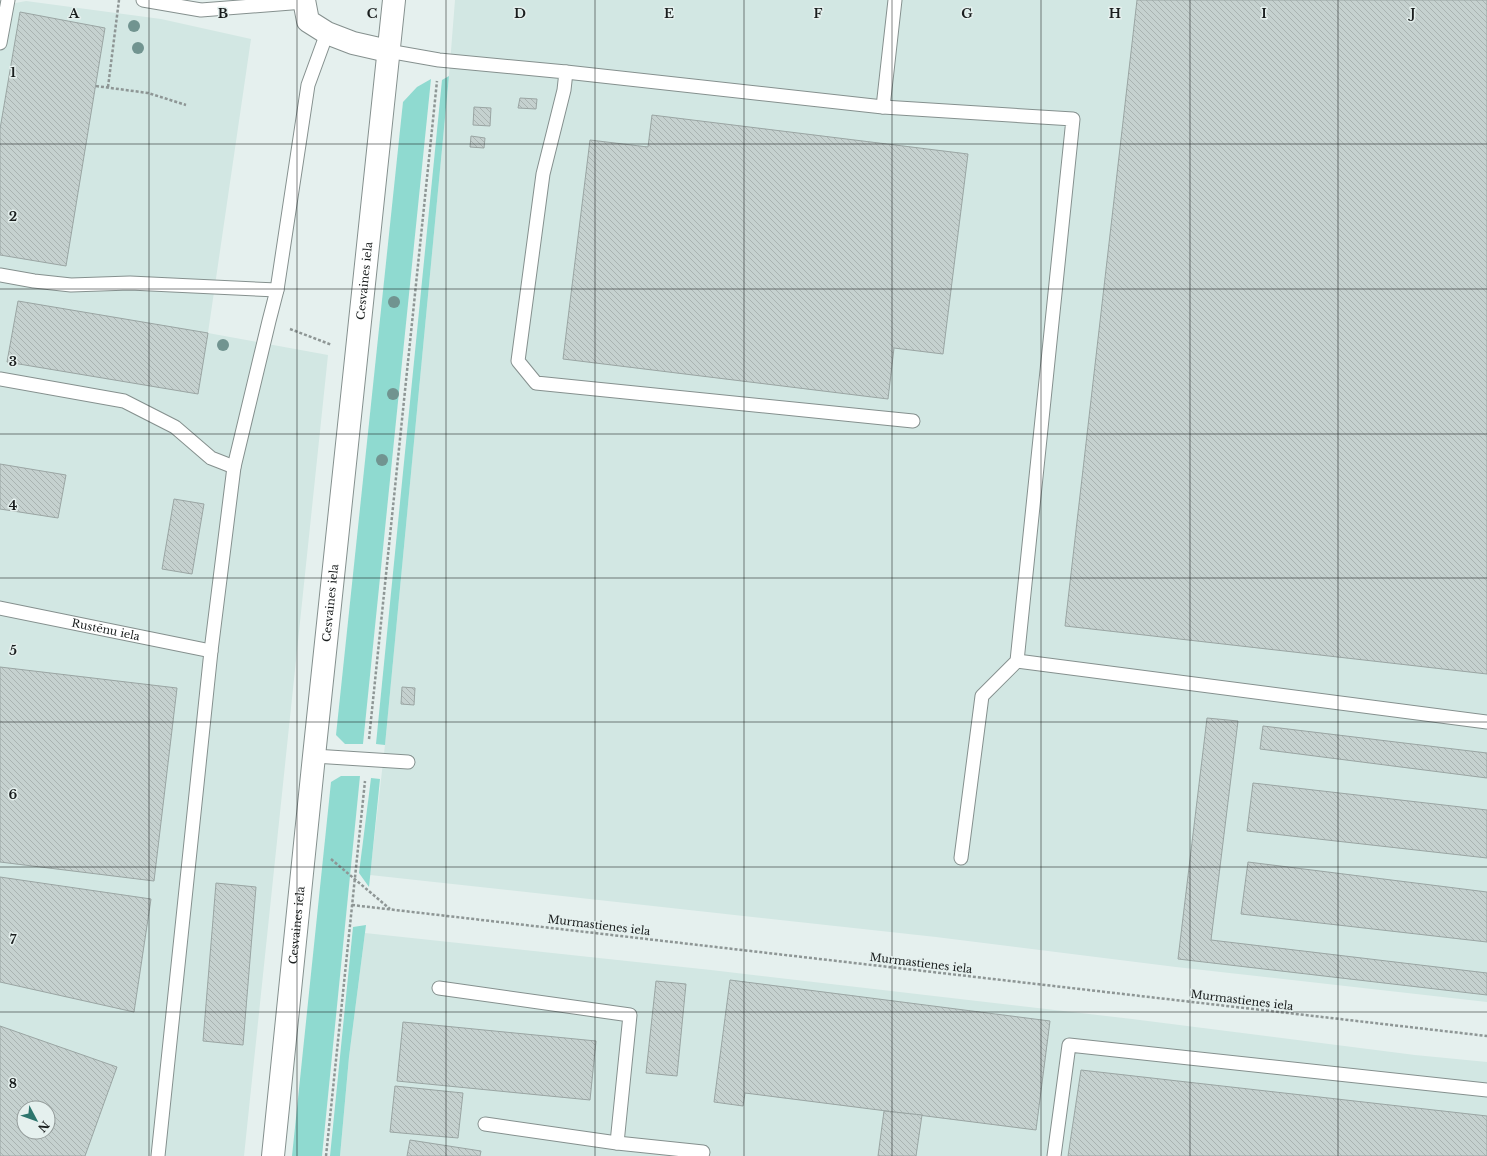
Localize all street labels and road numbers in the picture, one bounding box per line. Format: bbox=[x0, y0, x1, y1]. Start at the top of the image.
street label: Cesvaines iela bbox=[353, 240, 375, 320]
street label: Cesvaines iela bbox=[319, 562, 341, 643]
street label: Rustēnu iela bbox=[70, 616, 142, 644]
street label: Cesvaines iela bbox=[286, 885, 308, 965]
street label: Murmastienes iela bbox=[547, 912, 652, 938]
street label: Murmastienes iela bbox=[869, 950, 974, 976]
street label: Murmastienes iela bbox=[1190, 987, 1295, 1013]

